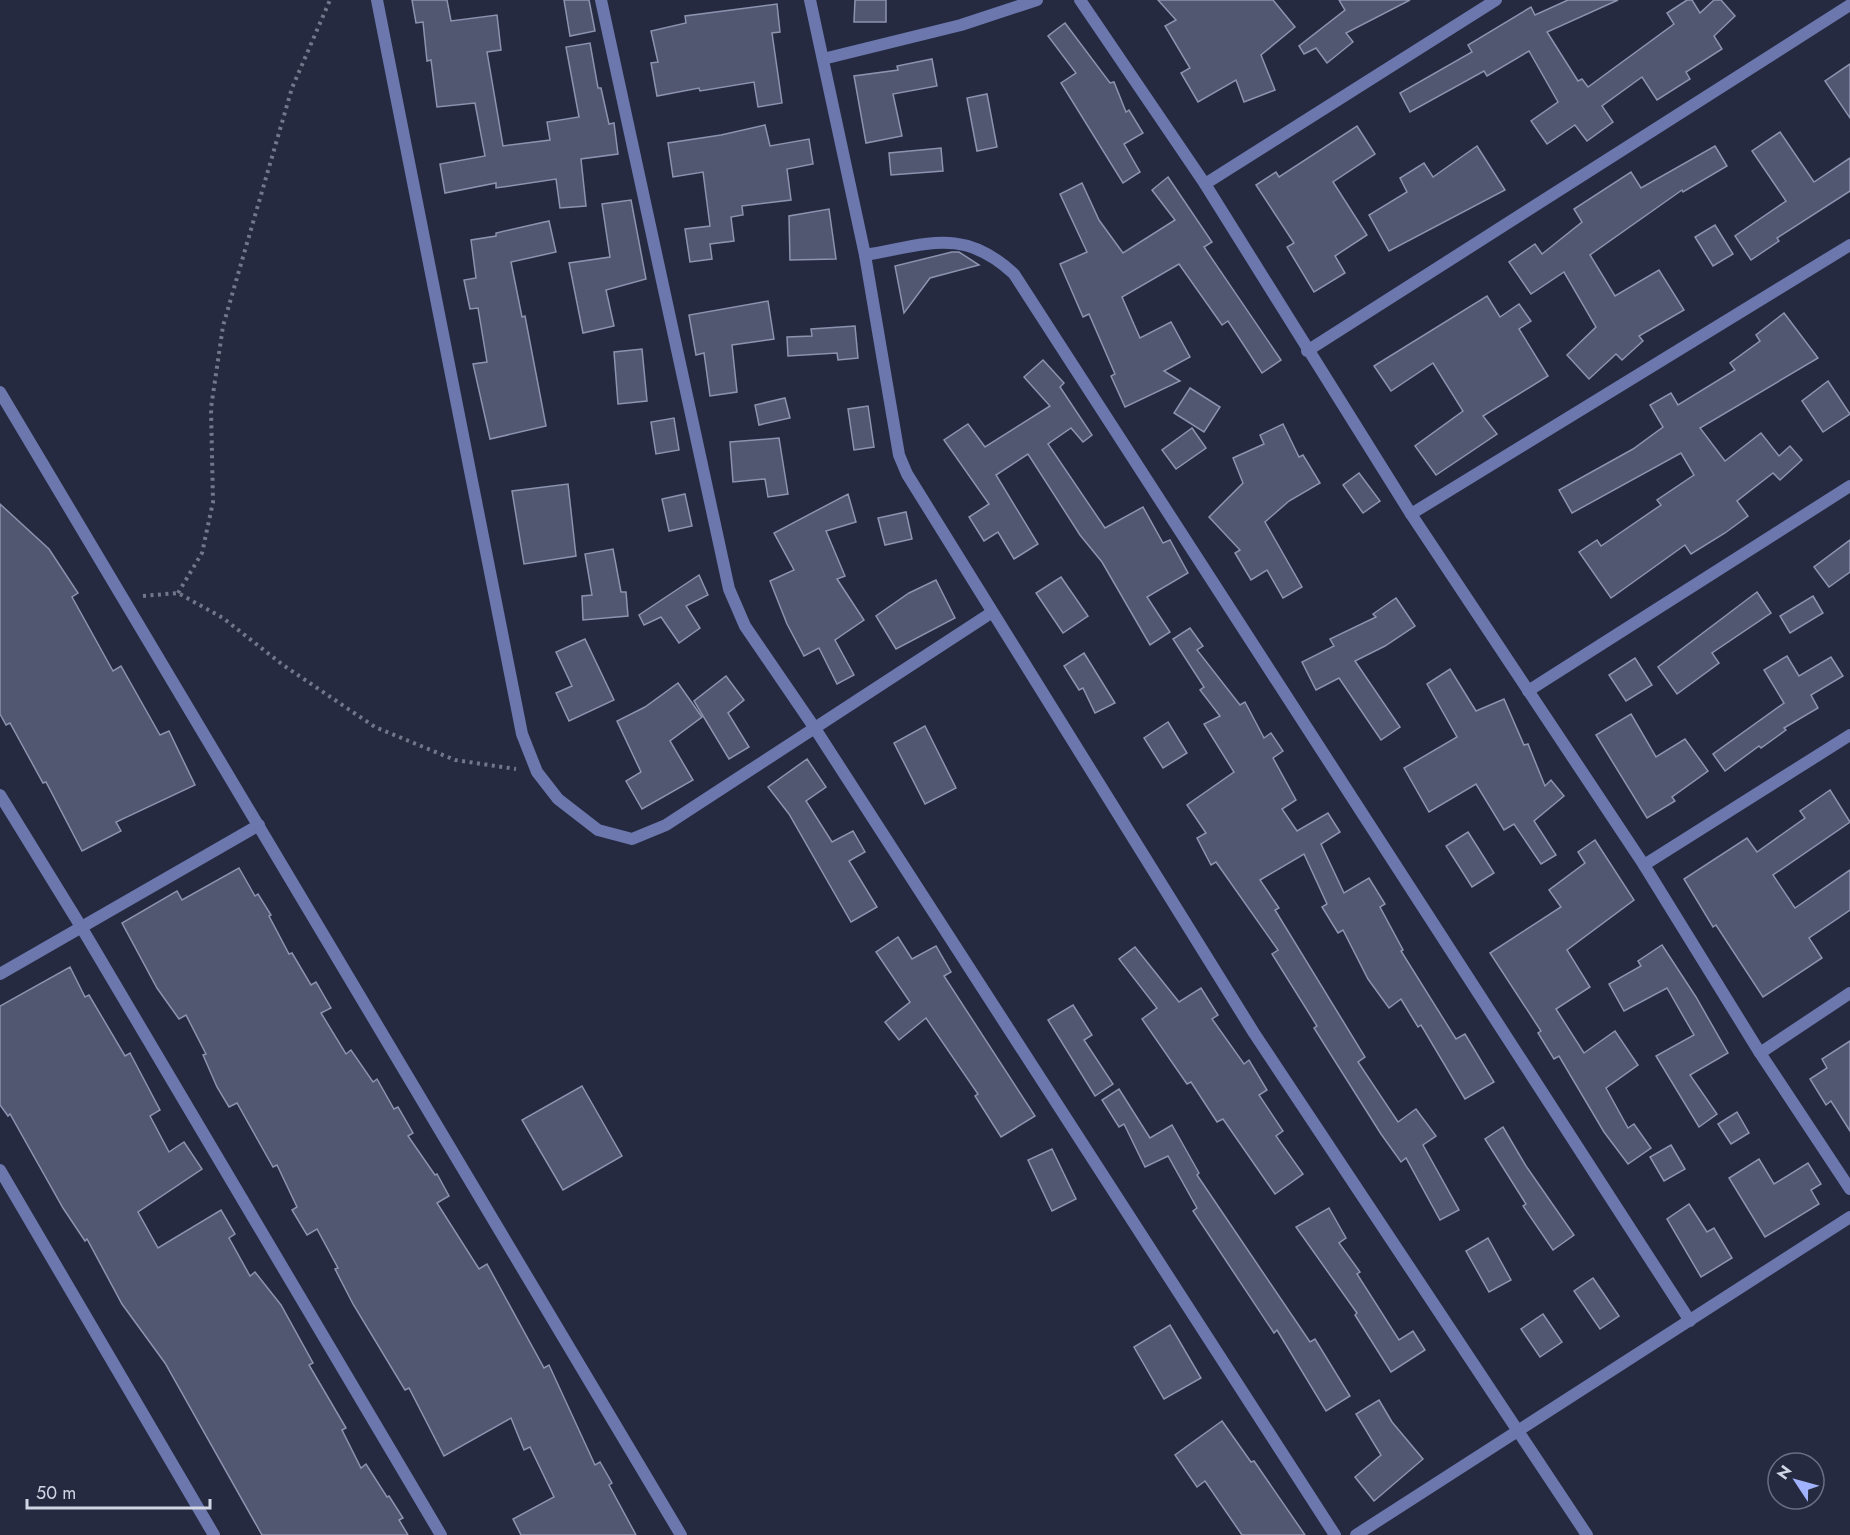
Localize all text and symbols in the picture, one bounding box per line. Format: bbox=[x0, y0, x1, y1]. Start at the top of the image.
north arrow bbox=[1766, 1451, 1826, 1511]
text: N bbox=[1771, 1461, 1797, 1484]
scale bar bbox=[27, 1472, 210, 1510]
text: 50 m bbox=[36, 1480, 76, 1506]

